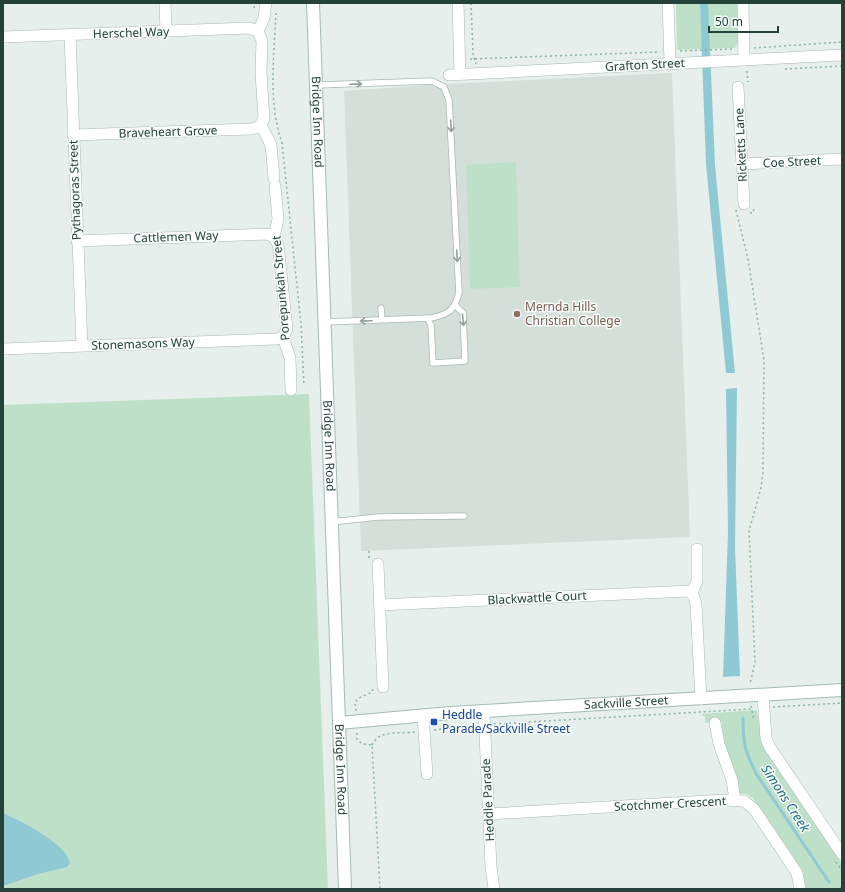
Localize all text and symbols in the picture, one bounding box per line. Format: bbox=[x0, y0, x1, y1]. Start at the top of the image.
scale bar bbox=[709, 8, 778, 34]
text: 50 m bbox=[715, 13, 743, 30]
street label: Herschel Way bbox=[93, 23, 170, 42]
street label: Grafton Street bbox=[605, 54, 686, 75]
street label: Bridge Inn Road bbox=[308, 76, 328, 168]
one-way arrow bbox=[349, 80, 362, 88]
street label: Ricketts Lane bbox=[730, 107, 751, 183]
one-way arrow bbox=[447, 119, 454, 132]
street label: Braveheart Grove bbox=[118, 121, 218, 142]
street label: Pythagoras Street bbox=[64, 139, 85, 240]
street label: Coe Street bbox=[762, 151, 822, 172]
street label: Cattlemen Way bbox=[133, 226, 220, 246]
street label: Porepunkah Street bbox=[267, 234, 294, 341]
one-way arrow bbox=[453, 249, 461, 262]
place label: Mernda Hills Christian College bbox=[525, 298, 621, 329]
marker: Mernda Hills Christian College bbox=[512, 309, 522, 319]
one-way arrow bbox=[460, 313, 467, 326]
one-way arrow bbox=[360, 317, 373, 324]
street label: Stonemasons Way bbox=[91, 333, 196, 354]
street label: Bridge Inn Road bbox=[319, 400, 340, 492]
street label: Blackwattle Court bbox=[487, 586, 588, 609]
street label: Sackville Street bbox=[584, 691, 670, 713]
place label: Heddle Parade/Sackville Street bbox=[442, 706, 571, 737]
marker: Heddle Parade/Sackville Street bbox=[429, 717, 439, 727]
street label: Bridge Inn Road bbox=[331, 723, 351, 816]
street label: Heddle Parade bbox=[477, 758, 498, 842]
water label: Simons Creek bbox=[757, 761, 815, 836]
street label: Scotchmer Crescent bbox=[613, 792, 727, 815]

